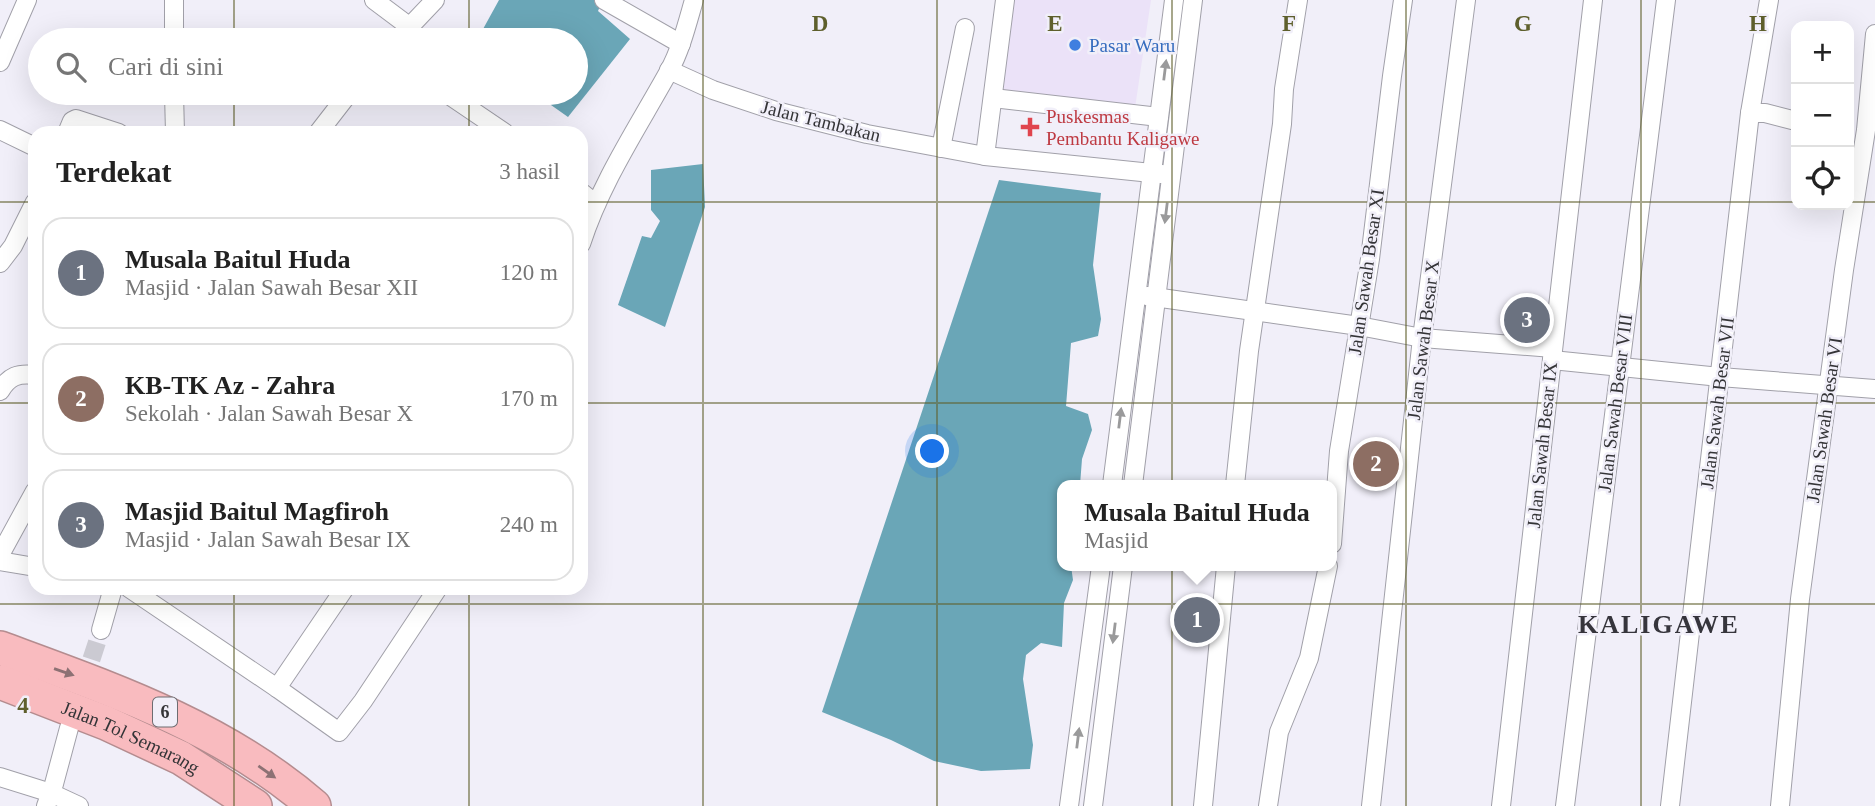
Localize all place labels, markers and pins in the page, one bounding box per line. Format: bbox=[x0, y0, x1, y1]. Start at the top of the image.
place label: Pasar Waru bbox=[1089, 35, 1176, 56]
marker: Pasar Waru bbox=[1067, 37, 1083, 53]
place label: Puskesmas Pembantu Kaligawe bbox=[1046, 106, 1200, 149]
marker: Puskesmas Pembantu Kaligawe bbox=[1020, 117, 1040, 137]
pin: 3 bbox=[1504, 294, 1550, 346]
pin: 2 bbox=[1353, 438, 1399, 490]
pin: 1 bbox=[1174, 594, 1220, 646]

